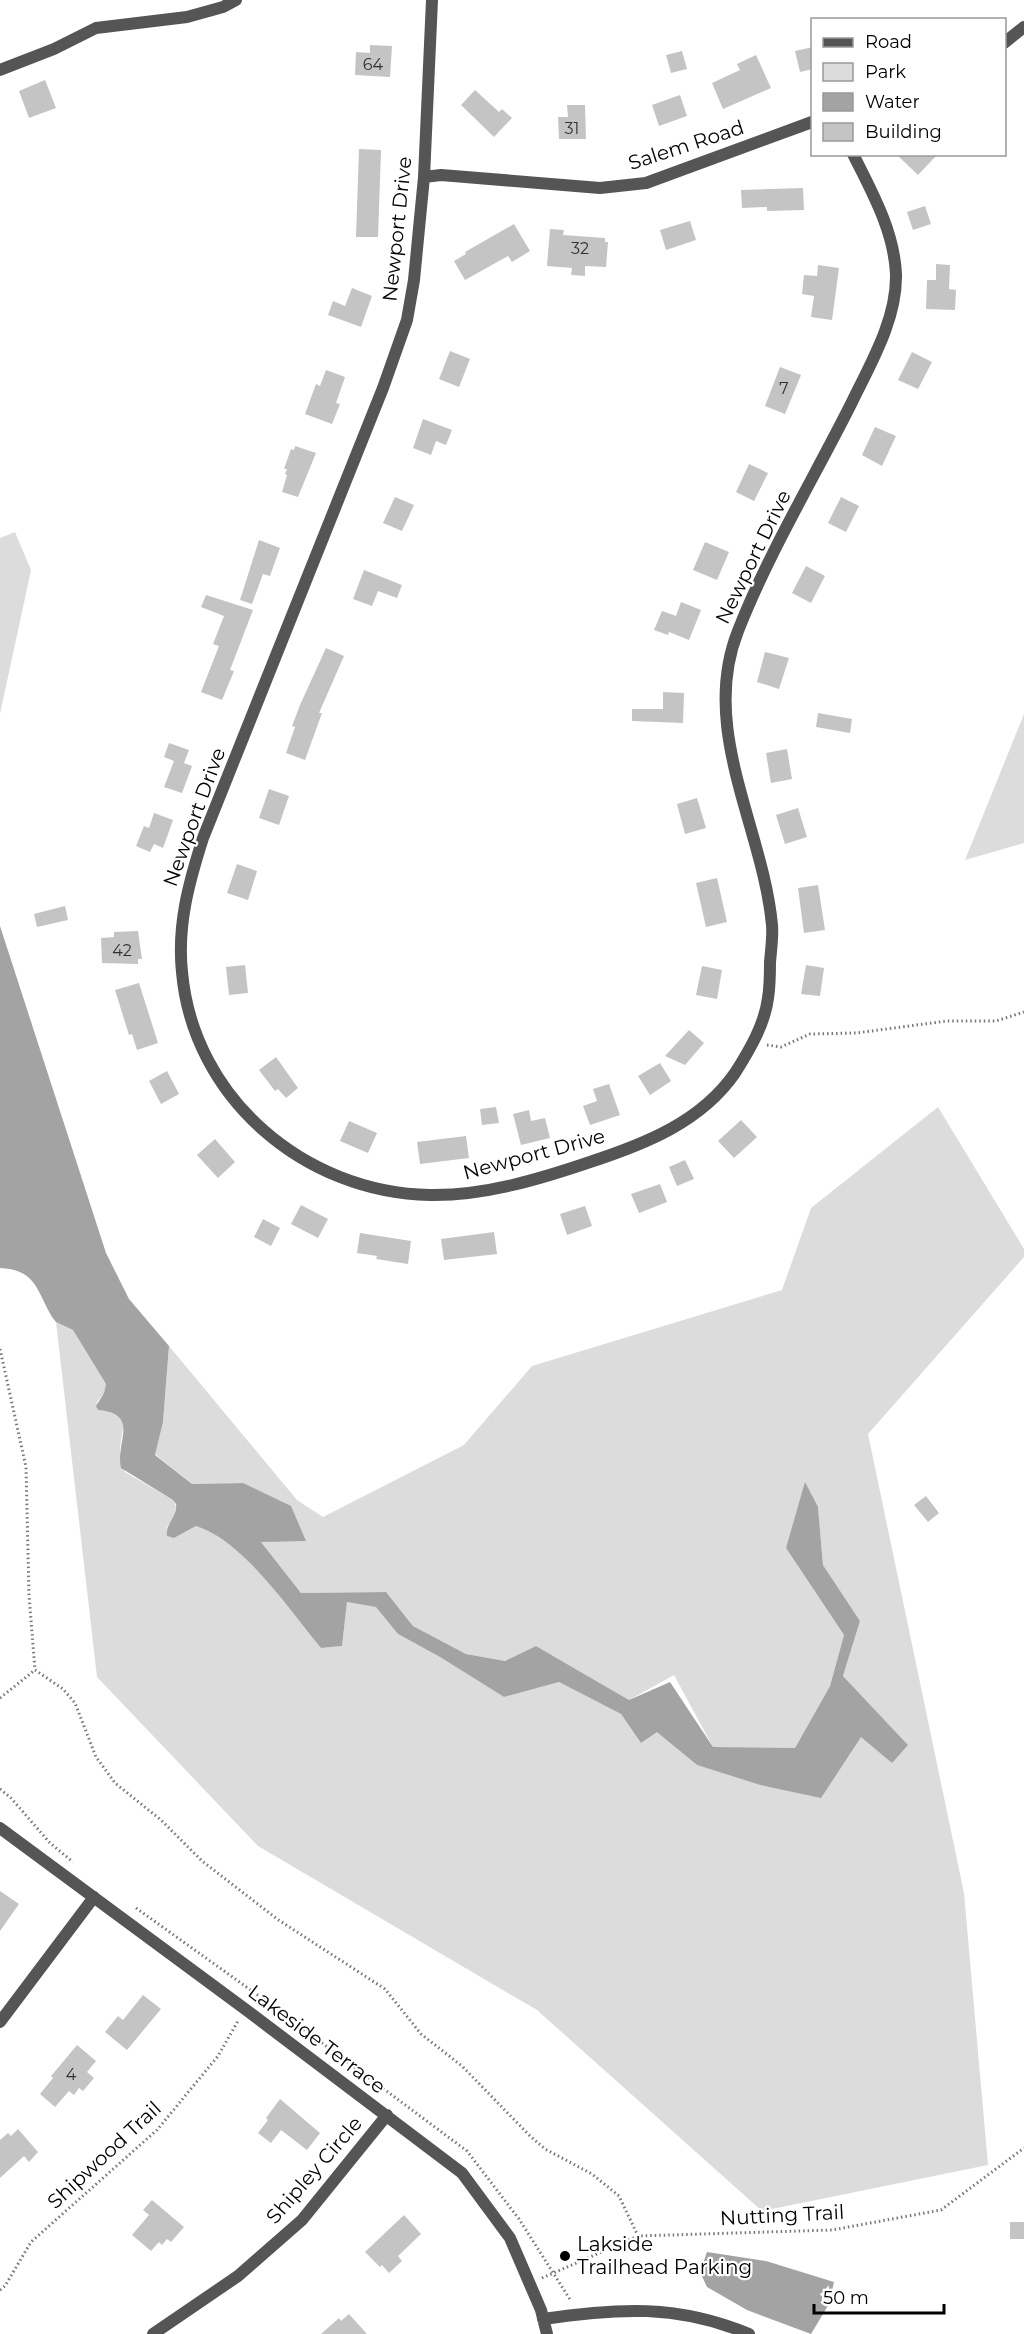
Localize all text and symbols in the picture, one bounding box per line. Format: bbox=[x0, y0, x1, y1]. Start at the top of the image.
legend bbox=[811, 18, 1006, 156]
text: Road bbox=[865, 31, 912, 53]
house number: 64 bbox=[363, 55, 384, 74]
text: Park bbox=[865, 61, 906, 83]
text: Water bbox=[865, 91, 920, 113]
street label: Salem Road bbox=[625, 115, 747, 175]
house number: 31 bbox=[565, 119, 579, 138]
text: Building bbox=[865, 121, 942, 143]
street label: Newport Drive bbox=[377, 155, 417, 303]
house number: 32 bbox=[571, 239, 589, 258]
house number: 7 bbox=[779, 379, 789, 398]
street label: Newport Drive bbox=[710, 486, 796, 628]
street label: Newport Drive bbox=[158, 744, 230, 890]
house number: 42 bbox=[112, 941, 132, 960]
street label: Newport Drive bbox=[460, 1124, 608, 1184]
street label: Lakeside Terrace bbox=[244, 1980, 390, 2098]
house number: 4 bbox=[66, 2065, 77, 2084]
street label: Shipwood Trail bbox=[42, 2096, 166, 2214]
street label: Shipley Circle bbox=[261, 2112, 367, 2228]
street label: Nutting Trail bbox=[719, 2200, 845, 2230]
place label: Lakside Trailhead Parking bbox=[577, 2232, 752, 2279]
marker: Lakside Trailhead Parking bbox=[558, 2249, 572, 2263]
scale bar bbox=[814, 2277, 944, 2315]
text: 50 m bbox=[823, 2287, 869, 2309]

